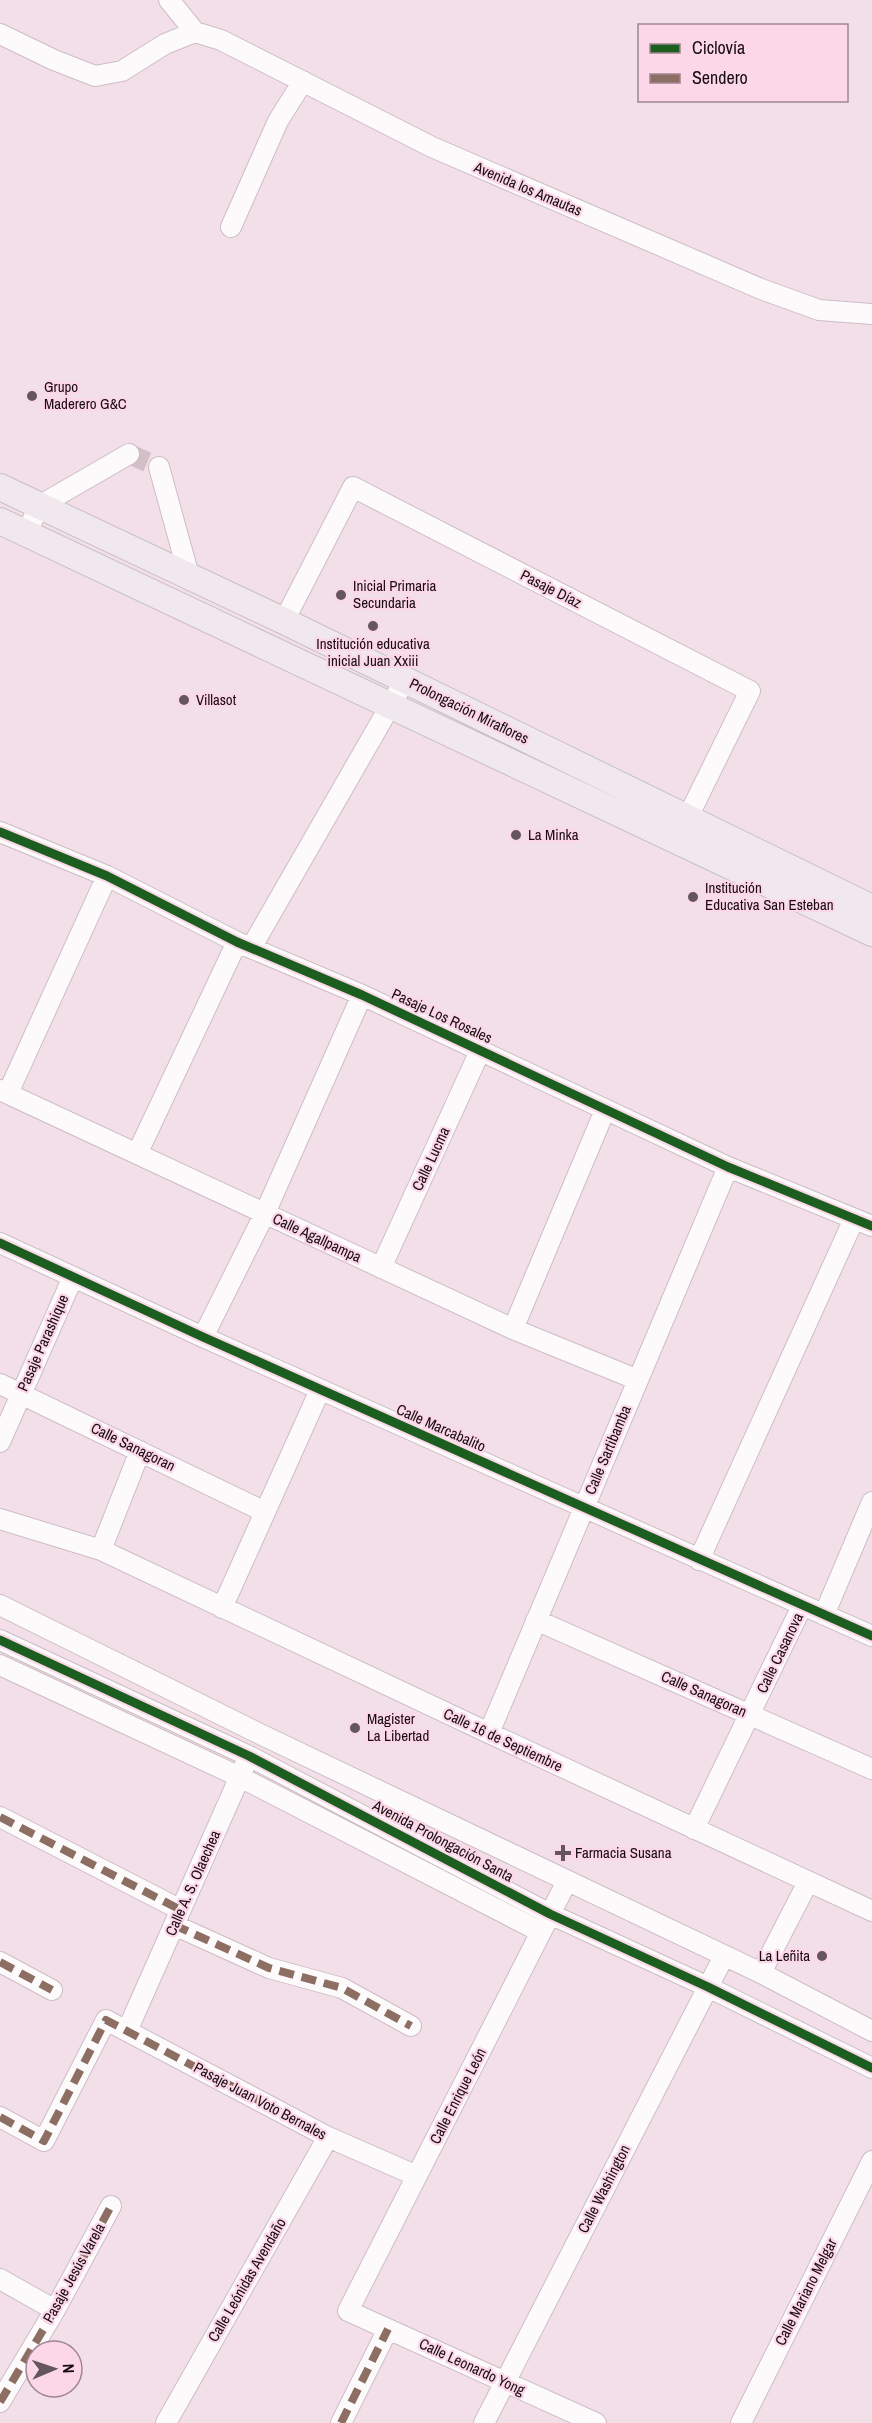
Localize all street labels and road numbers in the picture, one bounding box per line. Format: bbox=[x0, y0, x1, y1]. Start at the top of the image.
street label: Avenida los Amautas bbox=[470, 156, 585, 221]
street label: Pasaje Díaz bbox=[517, 564, 586, 613]
street label: Prolongación Miraflores bbox=[406, 672, 533, 749]
street label: Pasaje Los Rosales bbox=[389, 983, 496, 1048]
street label: Calle Lucma bbox=[407, 1123, 455, 1194]
street label: Calle Agallpampa bbox=[269, 1208, 365, 1267]
street label: Pasaje Parashique bbox=[12, 1291, 73, 1395]
street label: Calle Marcabalito bbox=[393, 1398, 489, 1457]
street label: Calle Sartibamba bbox=[579, 1402, 636, 1498]
street label: Calle Sanagoran bbox=[87, 1417, 179, 1476]
street label: Calle Casanova bbox=[751, 1609, 808, 1696]
street label: Calle Sanagoran bbox=[658, 1665, 750, 1722]
street label: Calle 16 de Septiembre bbox=[440, 1703, 566, 1776]
street label: Avenida Prolongación Santa bbox=[368, 1794, 517, 1887]
street label: Calle A. S. Olaechea bbox=[160, 1827, 225, 1939]
street label: Calle Enrique León bbox=[424, 2044, 491, 2147]
street label: Pasaje Juan Voto Bernales bbox=[190, 2057, 330, 2145]
street label: Calle Washington bbox=[572, 2141, 635, 2237]
street label: Calle Leónidas Avendaño bbox=[202, 2214, 291, 2346]
street label: Pasaje Jesús Varela bbox=[37, 2219, 110, 2326]
street label: Calle Mariano Melgar bbox=[770, 2235, 842, 2349]
street label: Calle Leonardo Yong bbox=[416, 2333, 529, 2400]

